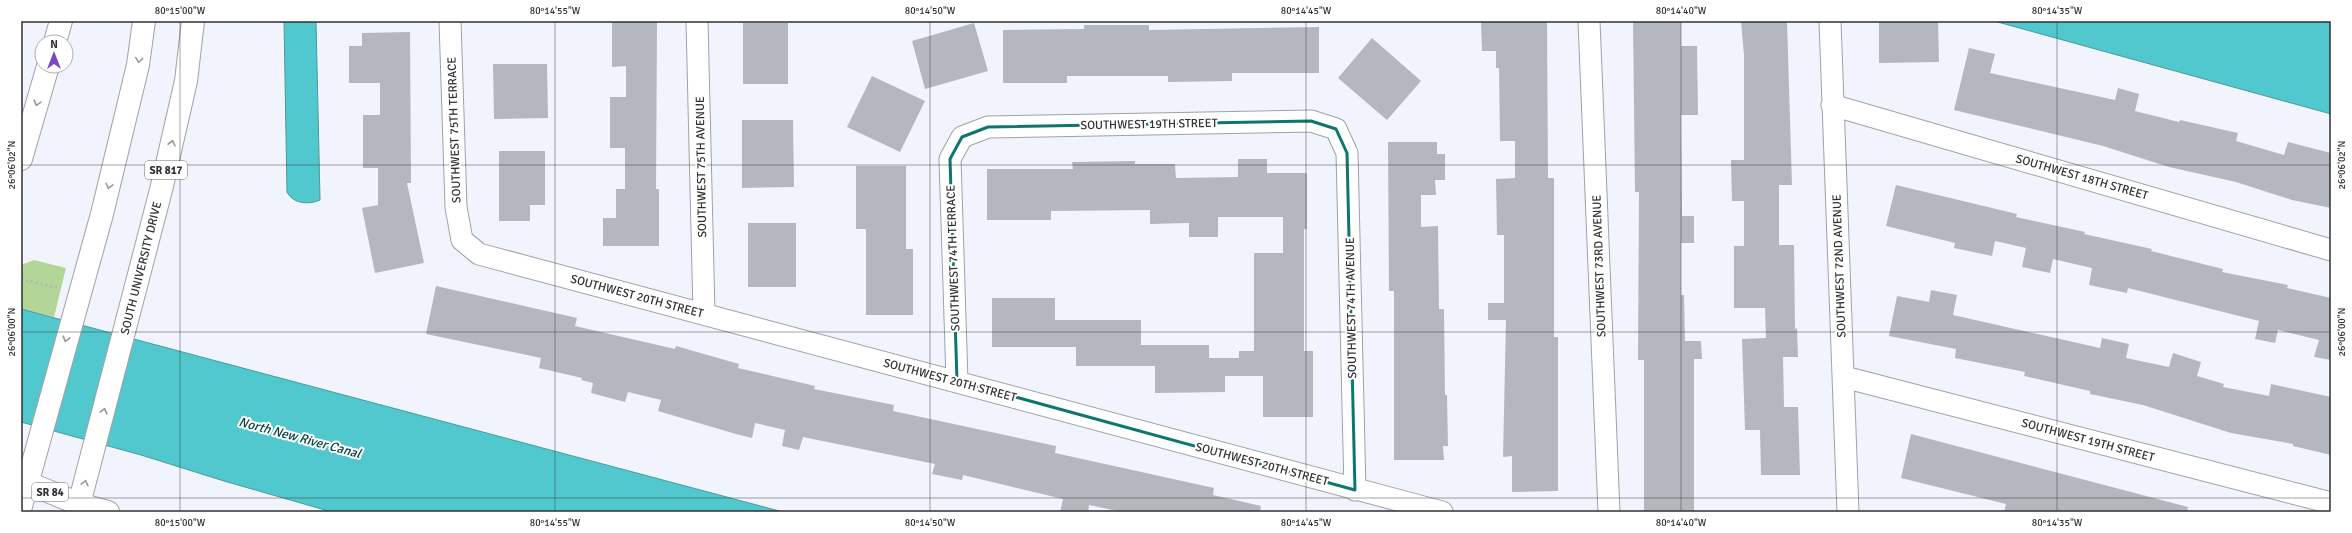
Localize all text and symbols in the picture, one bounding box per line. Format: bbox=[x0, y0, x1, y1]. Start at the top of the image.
text: 80°15'00"W bbox=[155, 5, 206, 17]
text: 80°14'55"W bbox=[530, 5, 581, 17]
text: 80°14'50"W bbox=[905, 5, 956, 17]
text: 80°14'45"W bbox=[1281, 5, 1332, 17]
text: 80°14'40"W bbox=[1656, 5, 1707, 17]
text: 80°14'35"W bbox=[2032, 5, 2083, 17]
north arrow bbox=[34, 34, 74, 74]
text: N bbox=[50, 38, 58, 51]
street label: SOUTHWEST 75TH TERRACE bbox=[444, 56, 465, 203]
one-way arrow bbox=[135, 57, 144, 63]
street label: SOUTHWEST 75TH AVENUE bbox=[693, 96, 710, 238]
one-way arrow bbox=[33, 100, 42, 107]
street label: SOUTHWEST 19TH STREET bbox=[1080, 116, 1218, 133]
one-way arrow bbox=[167, 140, 175, 146]
text: 26°06'02"N bbox=[6, 141, 18, 189]
text: 26°06'02"N bbox=[2336, 141, 2348, 189]
street label: SOUTHWEST 18TH STREET bbox=[2014, 151, 2150, 204]
road number: SR 817 bbox=[145, 161, 187, 179]
one-way arrow bbox=[105, 183, 113, 189]
street label: SOUTHWEST 74TH TERRACE bbox=[943, 184, 964, 331]
street label: SOUTHWEST 73RD AVENUE bbox=[1590, 194, 1609, 337]
street label: SOUTHWEST 72ND AVENUE bbox=[1829, 194, 1849, 338]
street label: SOUTH UNIVERSITY DRIVE bbox=[118, 200, 165, 336]
street label: SOUTHWEST 74TH AVENUE bbox=[1343, 237, 1360, 379]
street label: SOUTHWEST 20TH STREET bbox=[569, 272, 705, 321]
text: 26°06'00"N bbox=[6, 308, 18, 356]
text: 26°06'00"N bbox=[2336, 308, 2348, 356]
one-way arrow bbox=[63, 335, 71, 342]
street label: SOUTHWEST 20TH STREET bbox=[882, 356, 1018, 405]
one-way arrow bbox=[99, 408, 108, 415]
water label: North New River Canal bbox=[237, 414, 364, 462]
street label: SOUTHWEST 19TH STREET bbox=[2020, 416, 2156, 465]
street label: SOUTHWEST 20TH STREET bbox=[1194, 440, 1330, 489]
one-way arrow bbox=[80, 480, 88, 486]
road number: SR 84 bbox=[32, 483, 68, 501]
text: 80°15'00"W bbox=[155, 517, 206, 529]
text: 80°14'55"W bbox=[530, 517, 581, 529]
text: 80°14'50"W bbox=[905, 517, 956, 529]
text: 80°14'45"W bbox=[1281, 517, 1332, 529]
text: 80°14'40"W bbox=[1656, 517, 1707, 529]
text: 80°14'35"W bbox=[2032, 517, 2083, 529]

